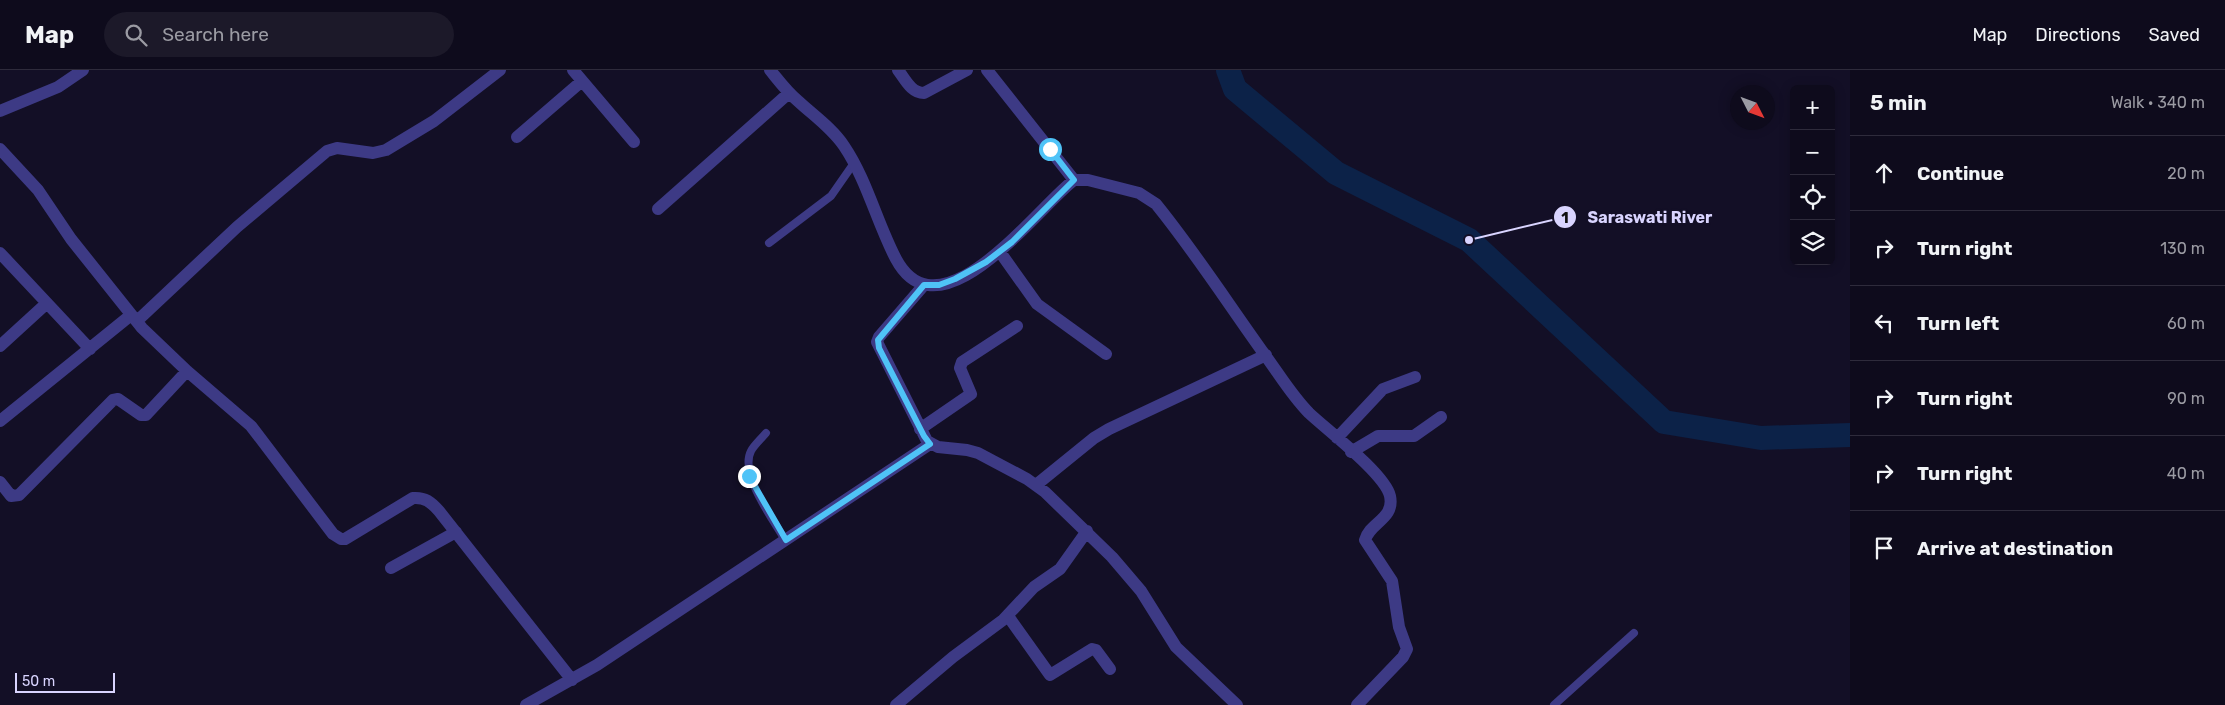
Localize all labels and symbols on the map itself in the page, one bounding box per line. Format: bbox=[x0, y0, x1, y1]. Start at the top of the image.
north arrow bbox=[1730, 85, 1775, 130]
route start bbox=[1039, 138, 1062, 161]
callout: Saraswati River bbox=[1552, 202, 1722, 233]
text: Saraswati River bbox=[1588, 208, 1713, 227]
text: 1 bbox=[1561, 209, 1569, 227]
route end bbox=[738, 465, 761, 488]
scale bar bbox=[15, 670, 115, 693]

